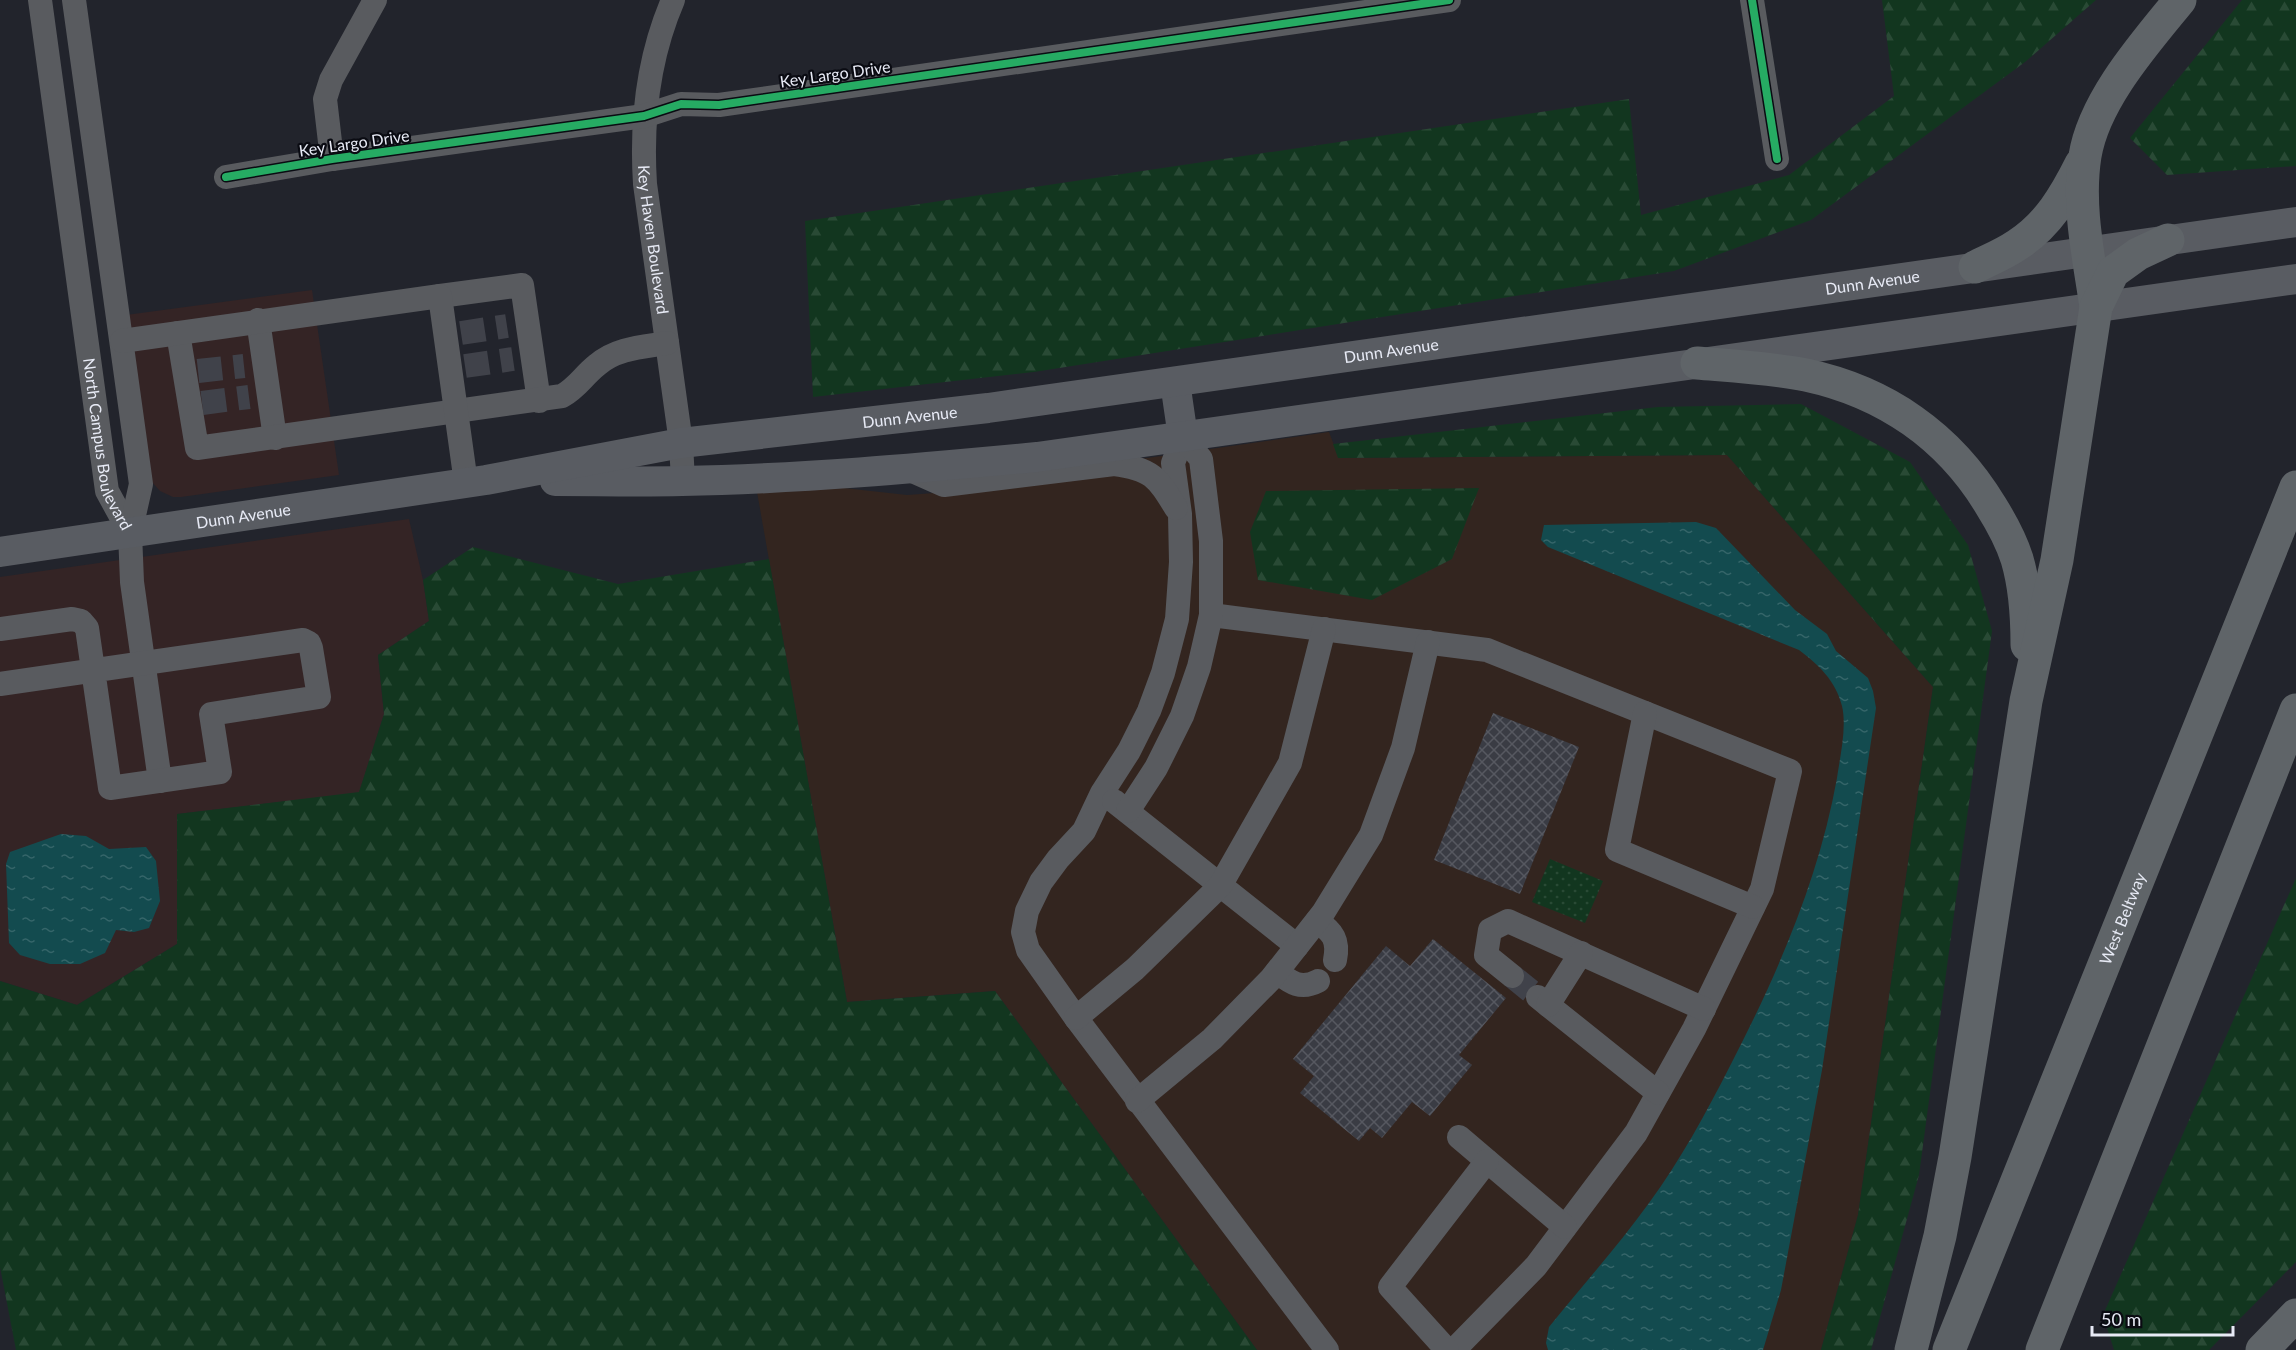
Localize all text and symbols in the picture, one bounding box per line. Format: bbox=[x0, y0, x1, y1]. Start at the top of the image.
street label: Key Largo Drive bbox=[778, 56, 891, 91]
street label: Key Largo Drive bbox=[297, 125, 410, 160]
street label: Key Haven Boulevard bbox=[635, 165, 673, 315]
street label: Dunn Avenue bbox=[1824, 266, 1921, 298]
street label: Dunn Avenue bbox=[1343, 334, 1440, 366]
street label: North Campus Boulevard bbox=[80, 357, 136, 533]
street label: Dunn Avenue bbox=[861, 402, 958, 431]
street label: Dunn Avenue bbox=[195, 499, 292, 532]
street label: West Beltway bbox=[2095, 869, 2149, 967]
scale bar bbox=[2092, 1299, 2233, 1337]
text: 50 m bbox=[2101, 1308, 2141, 1330]

